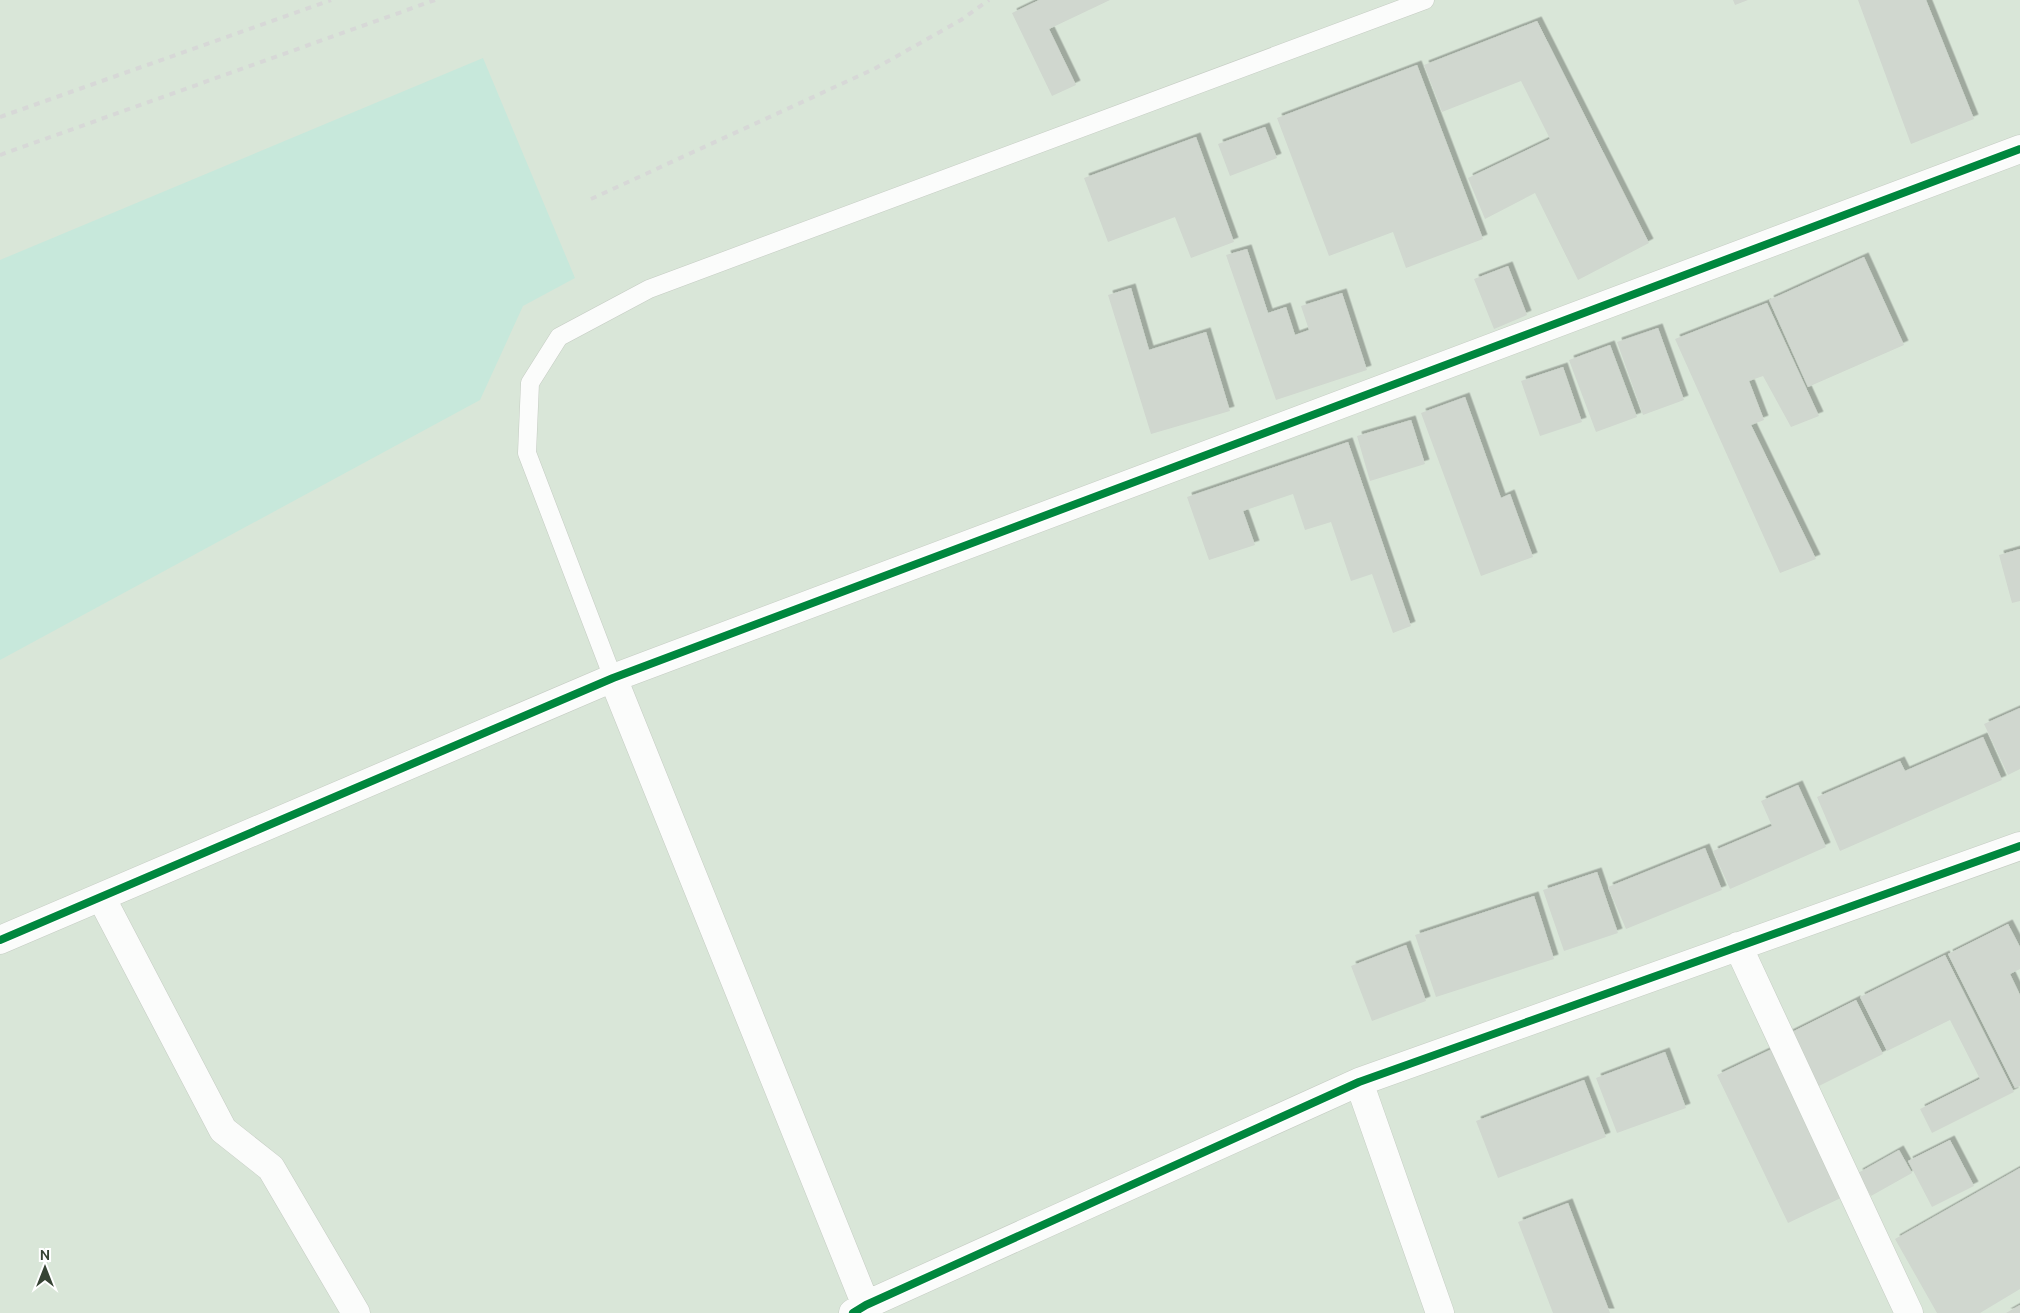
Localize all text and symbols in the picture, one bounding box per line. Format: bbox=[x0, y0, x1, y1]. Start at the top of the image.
north arrow bbox=[20, 1243, 70, 1293]
text: N bbox=[40, 1247, 50, 1263]

